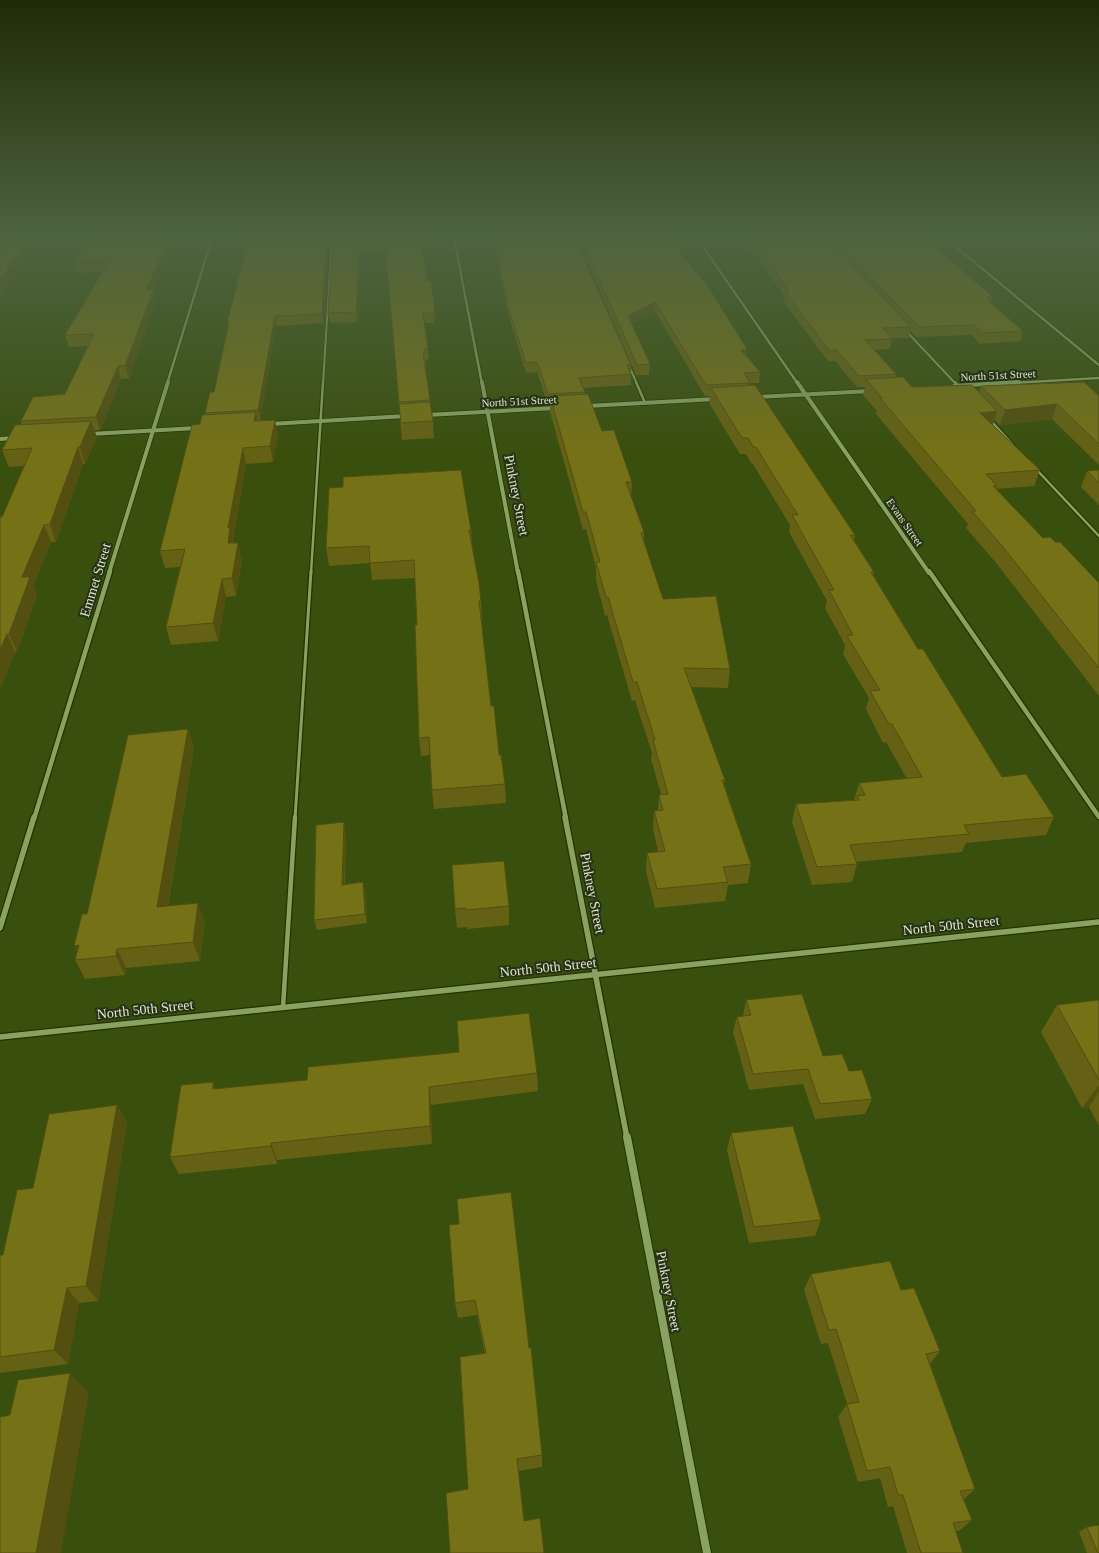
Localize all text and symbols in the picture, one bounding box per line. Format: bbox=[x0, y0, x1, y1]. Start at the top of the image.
street label: North 51st Street bbox=[960, 367, 1036, 383]
street label: North 51st Street bbox=[481, 393, 557, 409]
street label: Pinkney Street bbox=[501, 453, 532, 537]
street label: Evans Street bbox=[884, 496, 926, 548]
street label: Emmet Street bbox=[77, 541, 114, 619]
street label: Pinkney Street bbox=[577, 851, 608, 935]
street label: North 50th Street bbox=[902, 913, 1000, 938]
street label: North 50th Street bbox=[499, 955, 597, 980]
street label: North 50th Street bbox=[96, 997, 194, 1022]
street label: Pinkney Street bbox=[653, 1249, 684, 1333]

